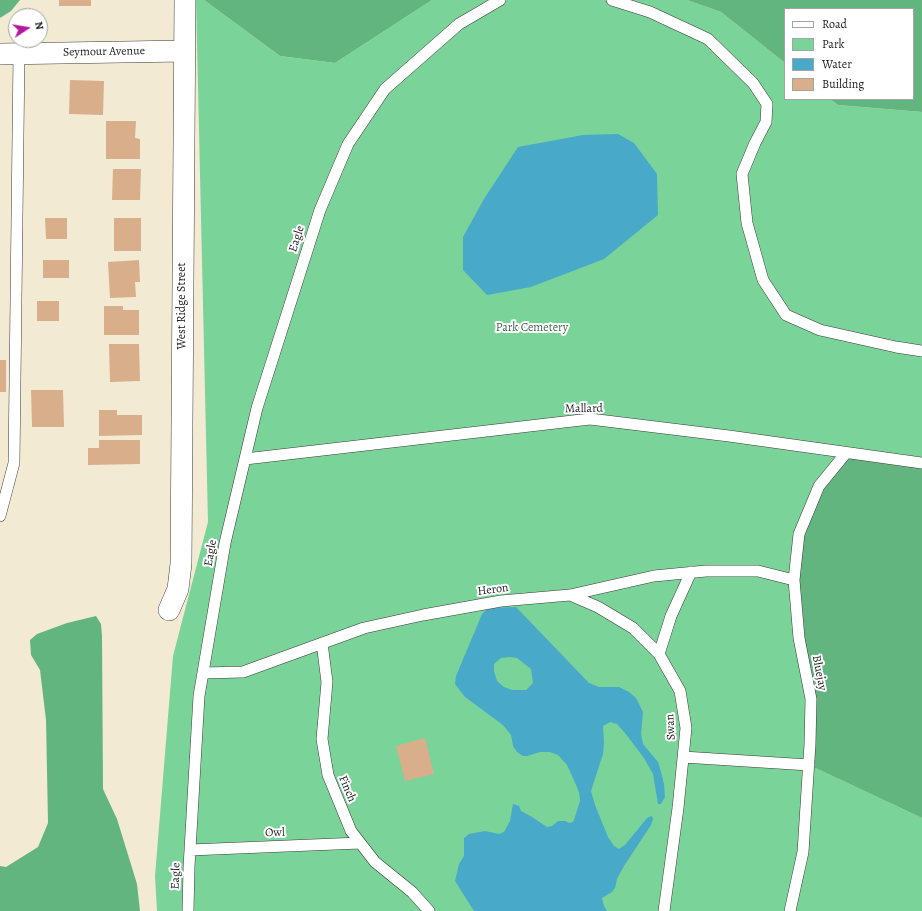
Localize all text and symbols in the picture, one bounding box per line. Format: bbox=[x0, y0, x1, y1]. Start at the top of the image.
north arrow bbox=[8, 8, 48, 48]
legend bbox=[784, 8, 914, 100]
text: Road bbox=[822, 16, 847, 32]
text: N bbox=[31, 20, 47, 31]
text: Park bbox=[822, 36, 845, 52]
street label: Seymour Avenue bbox=[63, 44, 145, 60]
text: Water bbox=[822, 56, 852, 72]
text: Building bbox=[822, 76, 864, 92]
street label: Eagle bbox=[286, 224, 308, 254]
street label: West Ridge Street bbox=[175, 262, 189, 350]
park label: Park Cemetery bbox=[496, 321, 568, 335]
street label: Mallard bbox=[565, 401, 603, 417]
street label: Eagle bbox=[202, 539, 220, 567]
street label: Heron bbox=[477, 581, 509, 599]
street label: Bluejay bbox=[809, 654, 829, 692]
street label: Swan bbox=[663, 713, 679, 741]
street label: Finch bbox=[335, 774, 359, 804]
street label: Owl bbox=[265, 825, 285, 841]
street label: Eagle bbox=[168, 862, 184, 890]

